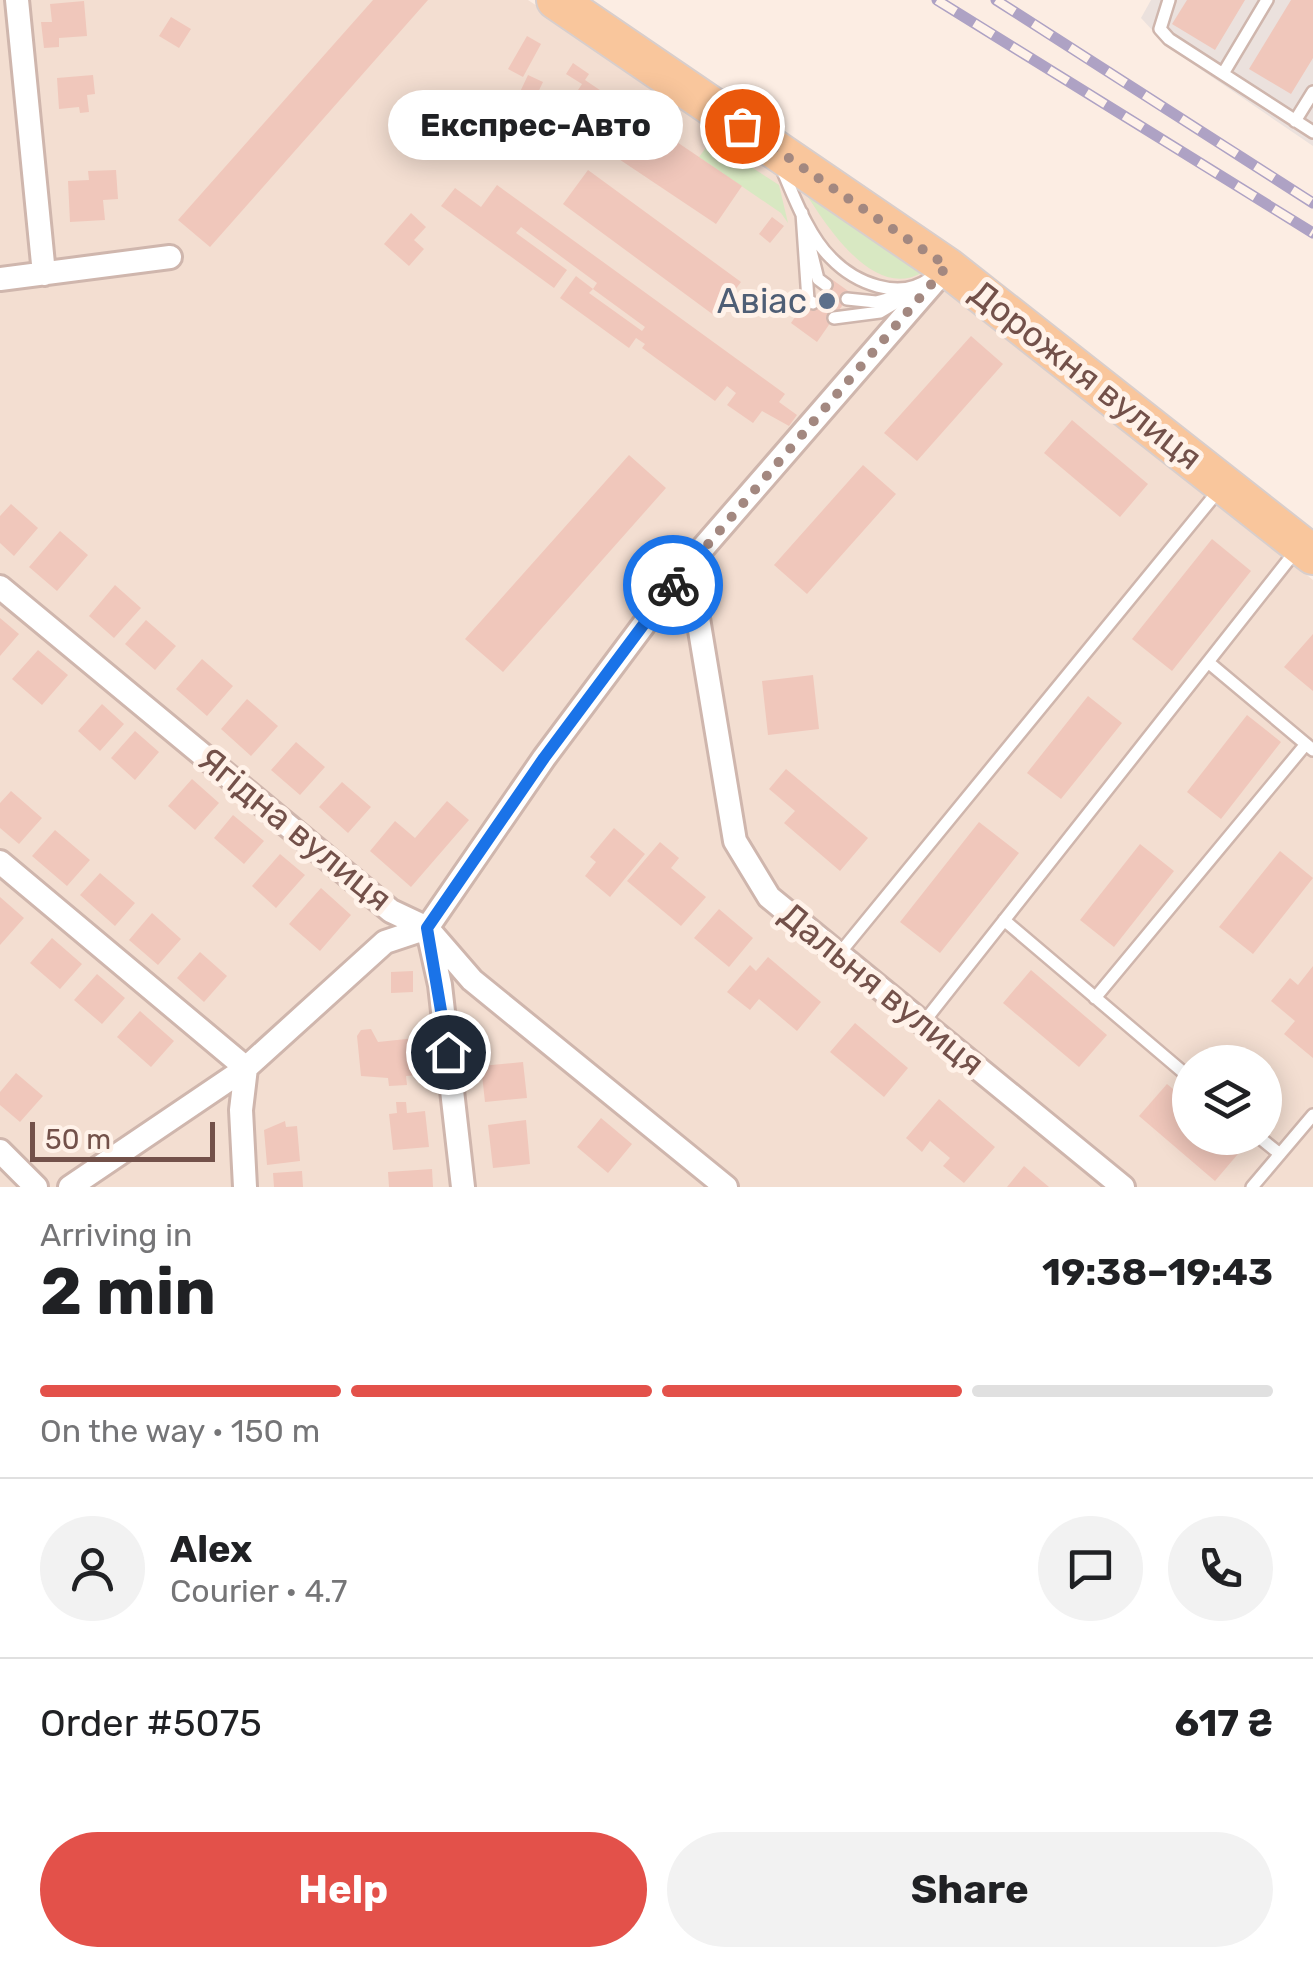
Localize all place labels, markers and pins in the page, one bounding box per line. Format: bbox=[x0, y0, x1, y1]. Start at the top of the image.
pin bbox=[700, 84, 785, 169]
callout: Експрес-Авто bbox=[387, 91, 682, 161]
place label: Авіас bbox=[717, 280, 807, 322]
marker: Авіас bbox=[816, 290, 838, 312]
pin bbox=[406, 1010, 491, 1095]

